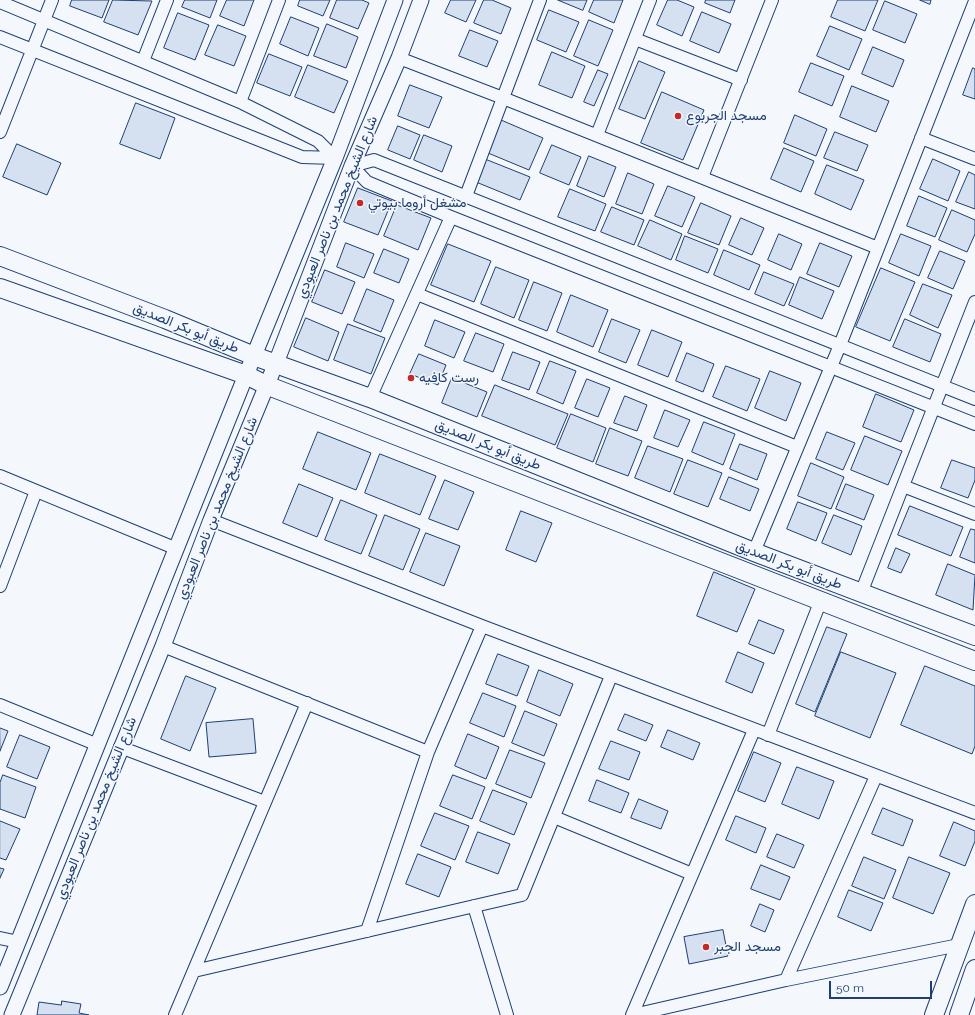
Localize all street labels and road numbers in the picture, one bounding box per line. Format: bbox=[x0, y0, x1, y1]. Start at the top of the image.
street label: شارع الشيخ محمد بن ناصر العبودي bbox=[293, 113, 381, 301]
street label: طريق أبو بكر الصديق bbox=[131, 299, 241, 357]
street label: شارع الشيخ محمد بن ناصر العبودي bbox=[173, 414, 261, 602]
street label: طريق أبو بكر الصديق bbox=[433, 416, 543, 474]
street label: طريق أبو بكر الصديق bbox=[733, 537, 845, 593]
street label: شارع الشيخ محمد بن ناصر العبودي bbox=[52, 714, 140, 902]

